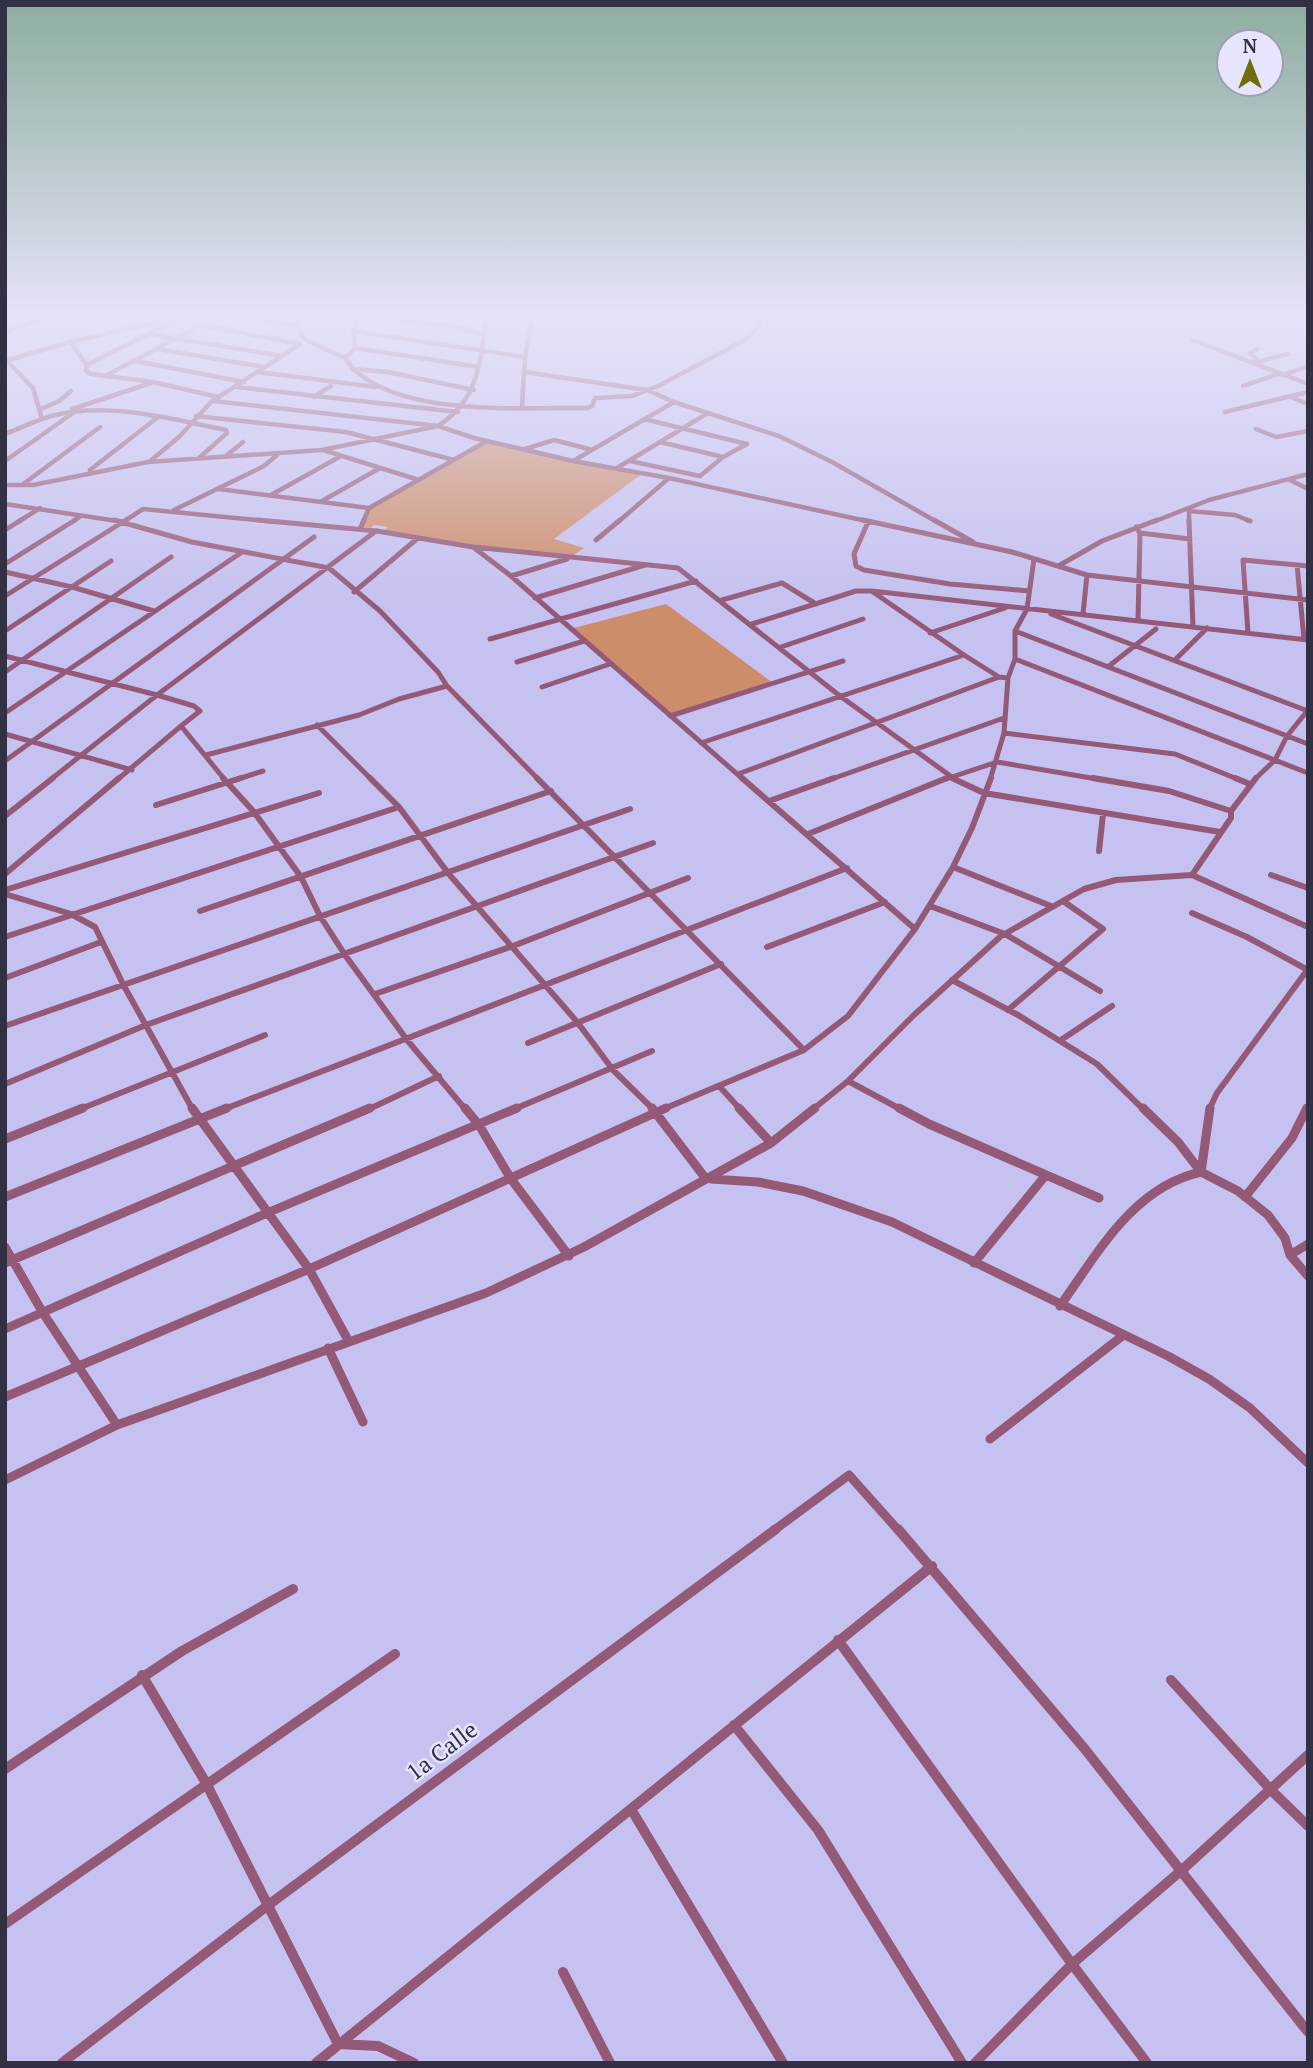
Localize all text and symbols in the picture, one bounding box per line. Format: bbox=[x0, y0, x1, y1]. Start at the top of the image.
north arrow bbox=[1215, 28, 1285, 98]
text: N bbox=[1243, 33, 1258, 58]
street label: 1a Calle bbox=[400, 1714, 483, 1787]

